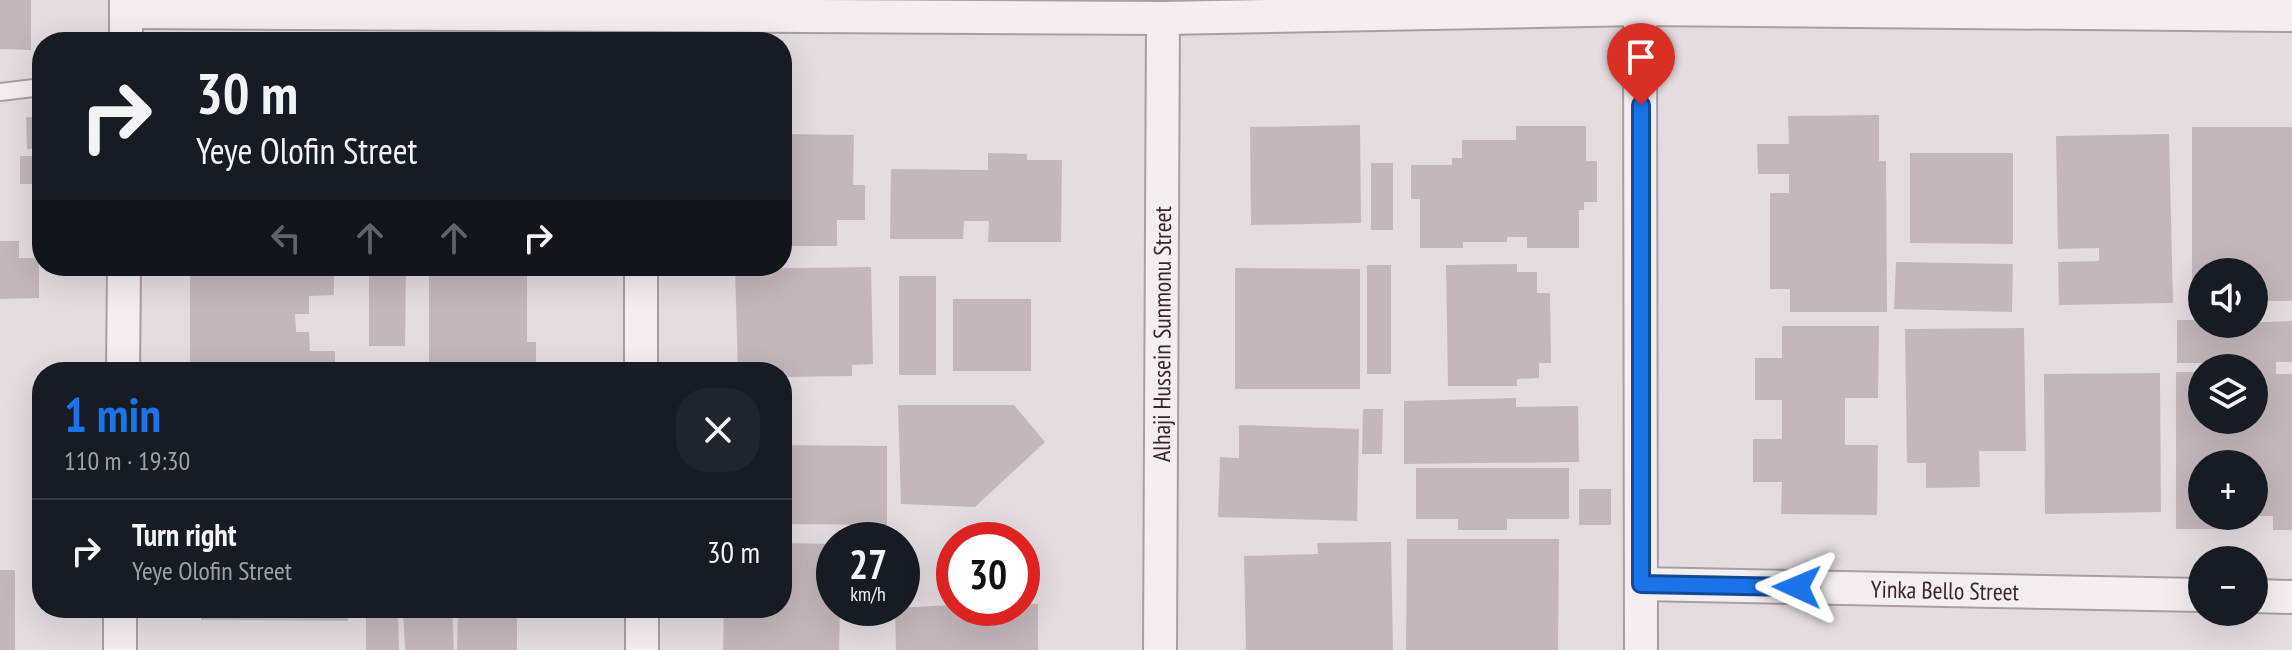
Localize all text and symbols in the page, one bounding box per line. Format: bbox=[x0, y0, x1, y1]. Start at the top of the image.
pin bbox=[1607, 23, 1675, 105]
icon: arrive bbox=[1619, 35, 1663, 79]
text: 30 m bbox=[196, 57, 298, 129]
icon: right bbox=[64, 64, 168, 168]
text: Yeye Olofin Street bbox=[196, 127, 417, 174]
street label: Alhaji Hussein Sunmonu Street bbox=[1145, 206, 1178, 462]
icon: left bbox=[264, 216, 308, 260]
icon: ahead bbox=[348, 216, 392, 260]
icon: ahead bbox=[432, 216, 476, 260]
icon: right bbox=[516, 216, 560, 260]
map controls bbox=[2188, 258, 2268, 626]
button: sound bbox=[2188, 258, 2268, 338]
button: layers bbox=[2188, 354, 2268, 434]
text: 1 min bbox=[64, 383, 161, 445]
button: close bbox=[676, 388, 760, 472]
text: 110 m · 19:30 bbox=[64, 444, 190, 477]
button: + bbox=[2188, 450, 2268, 530]
text: Turn right bbox=[132, 515, 236, 554]
speed limit sign: 30 bbox=[936, 522, 1040, 626]
icon: right bbox=[64, 529, 108, 573]
text: 30 m bbox=[707, 532, 760, 571]
text: 27 bbox=[849, 538, 887, 590]
position arrow bbox=[1755, 545, 1839, 629]
button: − bbox=[2188, 546, 2268, 626]
text: Yeye Olofin Street bbox=[132, 554, 292, 587]
street label: Yinka Bello Street bbox=[1870, 573, 2020, 607]
text: km/h bbox=[850, 581, 886, 607]

